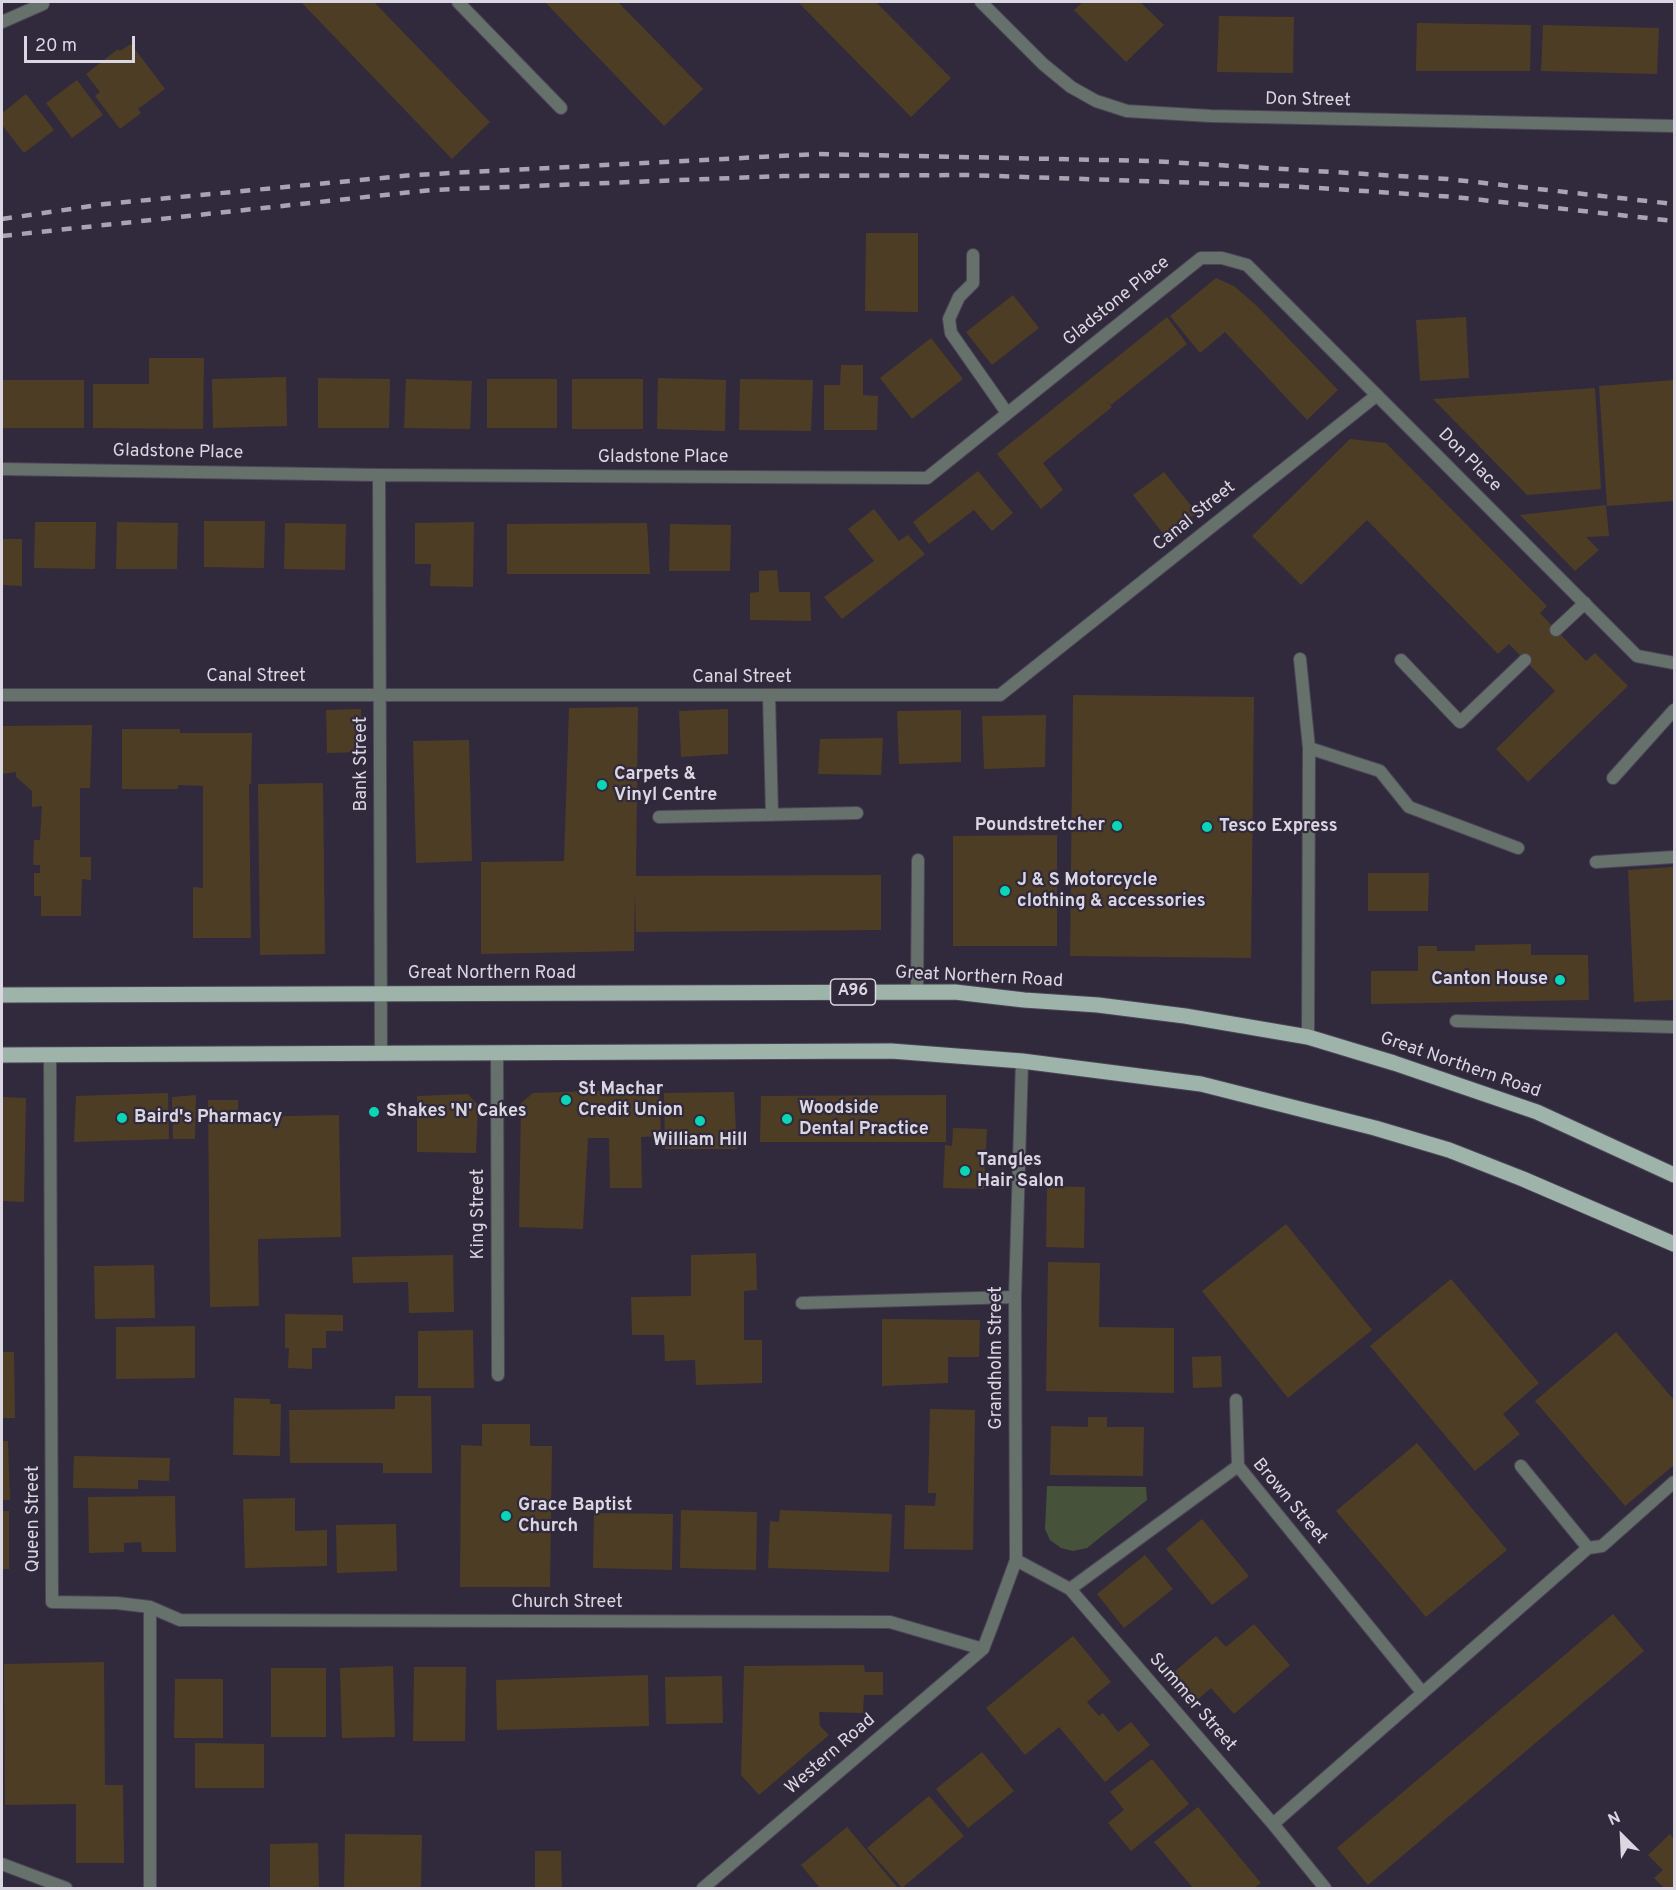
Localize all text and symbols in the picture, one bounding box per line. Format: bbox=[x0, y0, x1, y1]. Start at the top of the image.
scale bar bbox=[27, 24, 138, 62]
text: 20 m bbox=[35, 35, 77, 58]
street label: Don Street bbox=[1265, 89, 1351, 113]
street label: Gladstone Place bbox=[1059, 252, 1175, 352]
street label: Don Place bbox=[1433, 425, 1505, 497]
street label: Gladstone Place bbox=[112, 441, 244, 465]
street label: Gladstone Place bbox=[598, 447, 728, 469]
street label: Canal Street bbox=[1150, 477, 1240, 557]
street label: Canal Street bbox=[206, 666, 306, 688]
street label: Canal Street bbox=[692, 667, 792, 689]
street label: Bank Street bbox=[351, 716, 373, 812]
place label: Carpets & Vinyl Centre bbox=[614, 764, 717, 806]
marker: Carpets & Vinyl Centre bbox=[595, 778, 609, 792]
place label: Poundstretcher bbox=[975, 815, 1105, 837]
place label: Tesco Express bbox=[1219, 816, 1338, 838]
marker: Poundstretcher bbox=[1110, 819, 1124, 833]
marker: Tesco Express bbox=[1200, 820, 1214, 834]
place label: J & S Motorcycle clothing & accessories bbox=[1017, 870, 1206, 912]
marker: J & S Motorcycle clothing & accessories bbox=[998, 884, 1012, 898]
street label: Great Northern Road bbox=[408, 963, 576, 985]
street label: Great Northern Road bbox=[894, 963, 1064, 993]
place label: Canton House bbox=[1431, 969, 1548, 991]
marker: Canton House bbox=[1553, 973, 1567, 987]
road number: A96 bbox=[830, 979, 876, 1005]
street label: Great Northern Road bbox=[1377, 1028, 1543, 1104]
place label: St Machar Credit Union bbox=[578, 1079, 683, 1122]
marker: St Machar Credit Union bbox=[559, 1093, 573, 1107]
place label: Woodside Dental Practice bbox=[799, 1098, 929, 1140]
place label: Shakes 'N' Cakes bbox=[386, 1101, 527, 1123]
marker: Shakes 'N' Cakes bbox=[367, 1105, 381, 1119]
place label: Baird's Pharmacy bbox=[134, 1107, 282, 1129]
marker: Baird's Pharmacy bbox=[115, 1111, 129, 1125]
marker: Woodside Dental Practice bbox=[780, 1112, 794, 1126]
marker: William Hill bbox=[693, 1114, 707, 1128]
place label: William Hill bbox=[653, 1130, 747, 1152]
place label: Tangles Hair Salon bbox=[977, 1150, 1064, 1192]
marker: Tangles Hair Salon bbox=[958, 1164, 972, 1178]
street label: King Street bbox=[468, 1169, 490, 1259]
street label: Grandholm Street bbox=[986, 1286, 1008, 1430]
street label: Brown Street bbox=[1247, 1455, 1331, 1549]
street label: Queen Street bbox=[23, 1466, 45, 1572]
place label: Grace Baptist Church bbox=[518, 1495, 632, 1538]
marker: Grace Baptist Church bbox=[499, 1509, 513, 1523]
street label: Church Street bbox=[511, 1592, 623, 1614]
street label: Summer Street bbox=[1144, 1650, 1240, 1756]
street label: Western Road bbox=[782, 1710, 880, 1800]
north arrow bbox=[1592, 1806, 1652, 1866]
text: N bbox=[1605, 1808, 1624, 1831]

